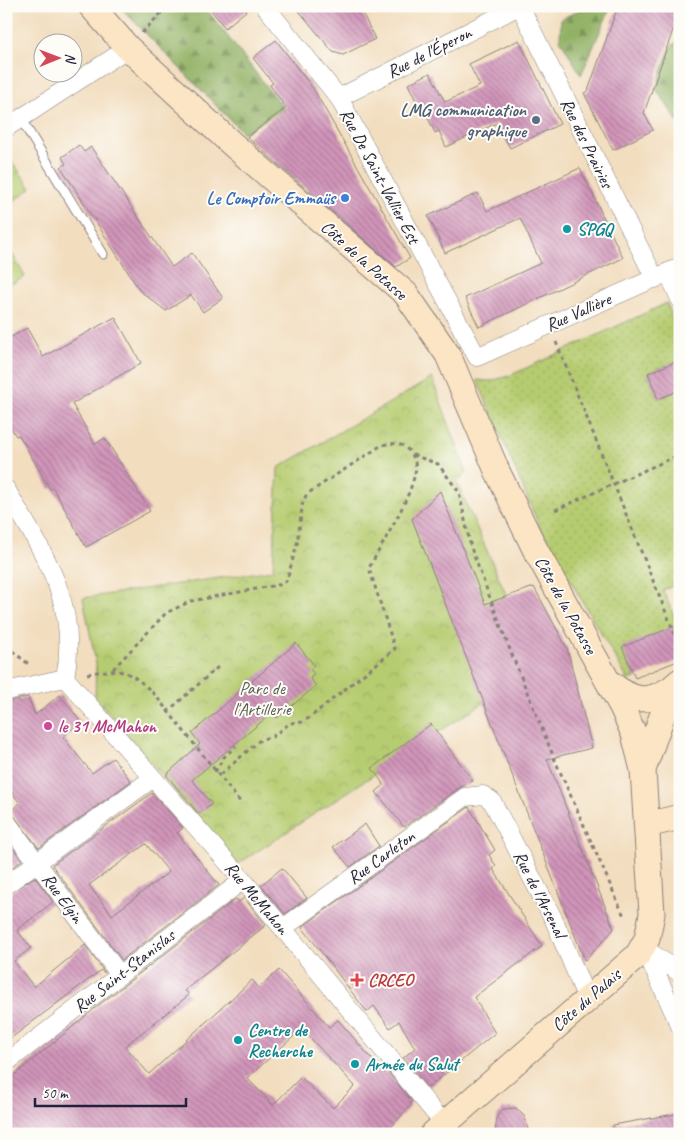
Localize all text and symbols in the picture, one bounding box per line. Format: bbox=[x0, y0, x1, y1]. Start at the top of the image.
street label: Rue de l'Éperon bbox=[383, 21, 476, 83]
north arrow bbox=[32, 32, 82, 82]
text: N bbox=[62, 53, 79, 65]
street label: Rue des Prairies bbox=[556, 94, 619, 193]
place label: LMG communication graphique bbox=[400, 99, 528, 142]
street label: Rue De Saint-Vallier Est bbox=[335, 105, 426, 249]
marker: LMG communication graphique bbox=[530, 114, 542, 126]
place label: Le Comptoir Emmaüs bbox=[207, 187, 337, 209]
marker: Le Comptoir Emmaüs bbox=[339, 192, 351, 204]
street label: Côte de la Potasse bbox=[316, 216, 413, 305]
place label: SPGQ bbox=[577, 218, 615, 240]
marker: SPGQ bbox=[561, 223, 573, 235]
street label: Rue Vallière bbox=[542, 287, 615, 336]
street label: Côte de la Potasse bbox=[530, 552, 602, 659]
park label: Parc de l'Artillerie bbox=[233, 677, 292, 720]
place label: le 31 McMahon bbox=[58, 715, 158, 737]
marker: le 31 McMahon bbox=[42, 720, 54, 732]
street label: Rue Carleton bbox=[343, 825, 420, 889]
street label: Rue de l'Arsenal bbox=[509, 847, 573, 944]
street label: Rue McMahon bbox=[220, 857, 294, 940]
street label: Rue Elgin bbox=[38, 869, 89, 928]
street label: Rue Saint-Stanislas bbox=[69, 923, 181, 1017]
street label: Côte du Palais bbox=[547, 963, 627, 1036]
place label: CRCEO bbox=[368, 969, 416, 991]
marker: CRCEO bbox=[350, 973, 364, 987]
place label: Centre de Recherche bbox=[248, 1019, 314, 1062]
marker: Centre de Recherche bbox=[232, 1034, 244, 1046]
place label: Armée du Salut bbox=[365, 1053, 461, 1075]
marker: Armée du Salut bbox=[349, 1058, 361, 1070]
scale bar bbox=[35, 1075, 186, 1107]
text: 50 m bbox=[42, 1084, 69, 1103]

